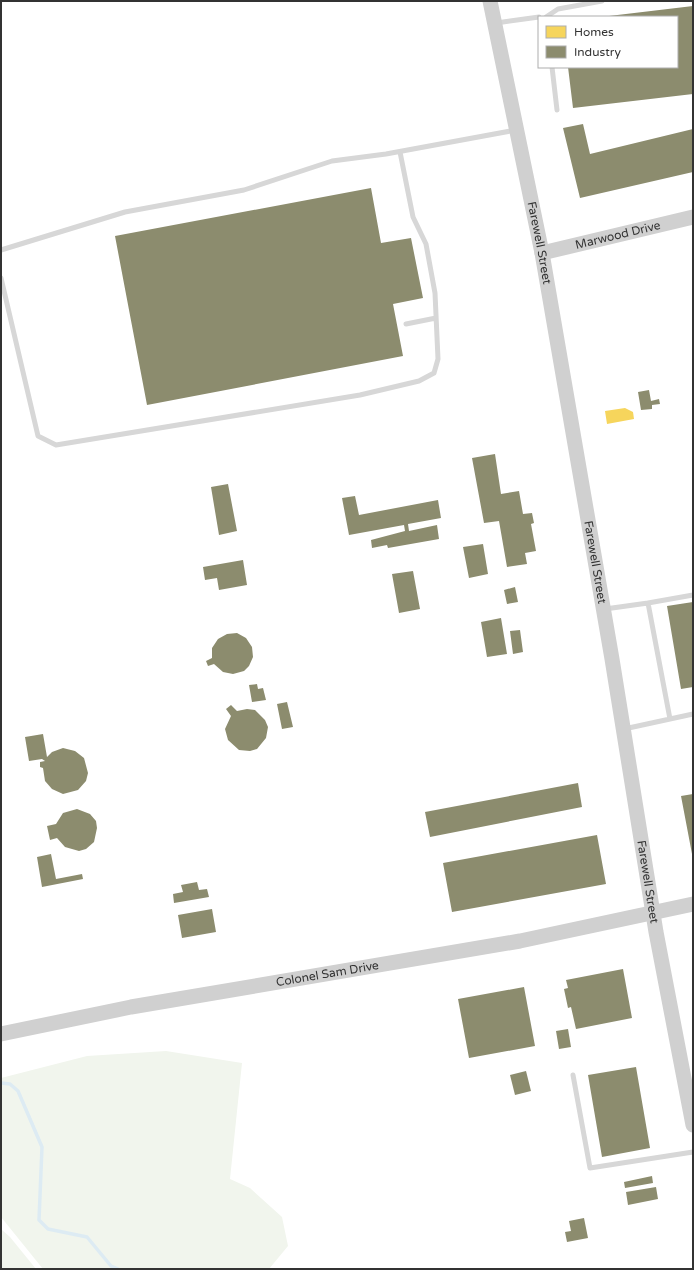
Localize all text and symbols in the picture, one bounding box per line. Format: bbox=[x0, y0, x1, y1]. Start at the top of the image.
legend bbox=[538, 16, 678, 68]
text: Homes bbox=[574, 25, 614, 39]
text: Industry bbox=[574, 45, 621, 59]
street label: Farewell Street bbox=[525, 200, 554, 286]
street label: Marwood Drive bbox=[574, 218, 662, 252]
street label: Farewell Street bbox=[581, 520, 609, 605]
street label: Farewell Street bbox=[634, 839, 662, 925]
street label: Colonel Sam Drive bbox=[275, 958, 380, 989]

